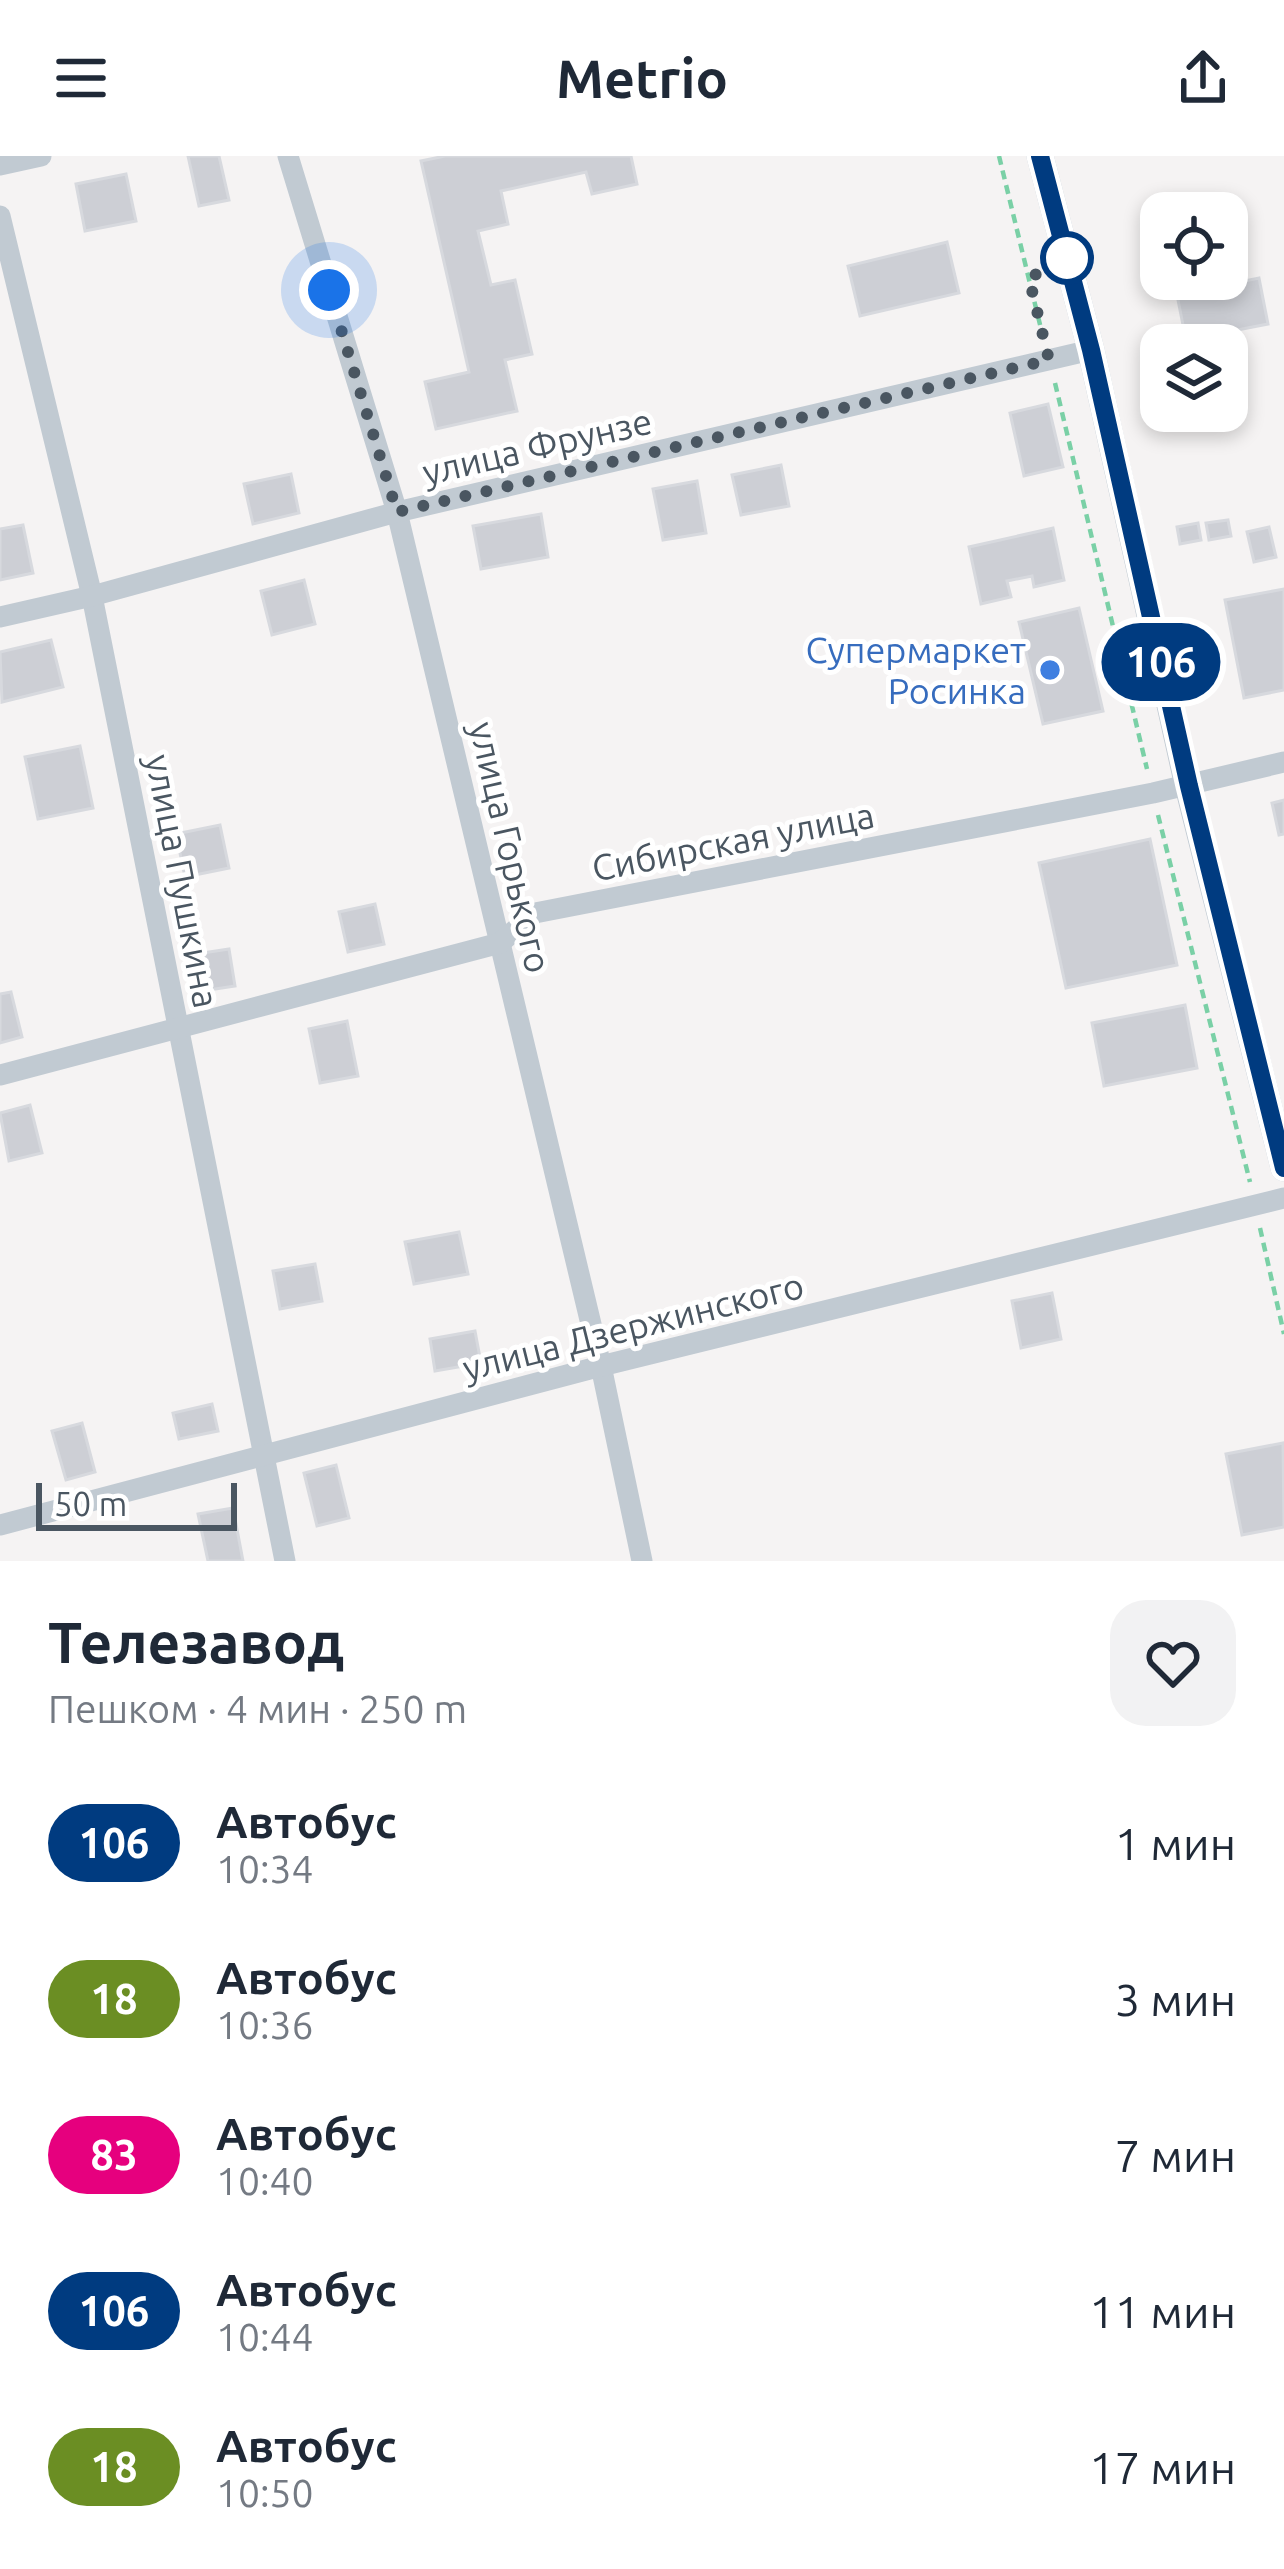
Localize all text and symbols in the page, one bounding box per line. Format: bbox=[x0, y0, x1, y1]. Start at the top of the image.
icon: menu bbox=[48, 45, 114, 111]
icon: share bbox=[1170, 45, 1236, 111]
text: Metrio bbox=[556, 48, 728, 108]
map controls bbox=[1140, 192, 1248, 432]
button: locate bbox=[1140, 192, 1248, 300]
unlabelled marker bbox=[1042, 233, 1092, 283]
your location bbox=[299, 260, 359, 320]
button: layers bbox=[1140, 324, 1248, 432]
street label: улица Фрунзе bbox=[418, 400, 656, 492]
line badge: 106 bbox=[1092, 623, 1230, 701]
place label: Супермаркет Росинка bbox=[805, 629, 1026, 711]
text: 106 bbox=[1125, 638, 1197, 685]
marker: Супермаркет Росинка bbox=[1037, 657, 1063, 683]
street label: улица Горького bbox=[462, 718, 560, 976]
street label: улица Пушкина bbox=[138, 751, 228, 1011]
street label: Сибирская улица bbox=[588, 794, 878, 888]
street label: улица Дзержинского bbox=[458, 1264, 808, 1388]
scale bar bbox=[36, 1477, 237, 1530]
text: 50 m bbox=[54, 1485, 127, 1522]
button: heart bbox=[1110, 1600, 1236, 1726]
text: Телезавод bbox=[48, 1610, 344, 1674]
text: Пешком · 4 мин · 250 m bbox=[48, 1687, 467, 1730]
text: Автобус bbox=[216, 1796, 397, 1847]
text: 1 мин bbox=[1115, 1818, 1236, 1869]
text: 106 bbox=[78, 1819, 150, 1866]
text: 10:34 bbox=[216, 1847, 314, 1890]
text: Автобус bbox=[216, 1952, 397, 2003]
text: 3 мин bbox=[1115, 1974, 1236, 2025]
text: 18 bbox=[90, 1975, 138, 2022]
text: 10:36 bbox=[216, 2003, 314, 2046]
text: Автобус bbox=[216, 2108, 397, 2159]
text: 7 мин bbox=[1115, 2130, 1236, 2181]
text: 83 bbox=[90, 2131, 138, 2178]
text: 10:40 bbox=[216, 2159, 314, 2202]
text: Автобус bbox=[216, 2264, 397, 2315]
text: 11 мин bbox=[1089, 2286, 1236, 2337]
text: 106 bbox=[78, 2287, 150, 2334]
text: 10:44 bbox=[216, 2315, 314, 2358]
text: Автобус bbox=[216, 2420, 397, 2471]
text: 17 мин bbox=[1089, 2442, 1236, 2493]
text: 18 bbox=[90, 2443, 138, 2490]
text: 10:50 bbox=[216, 2471, 314, 2514]

